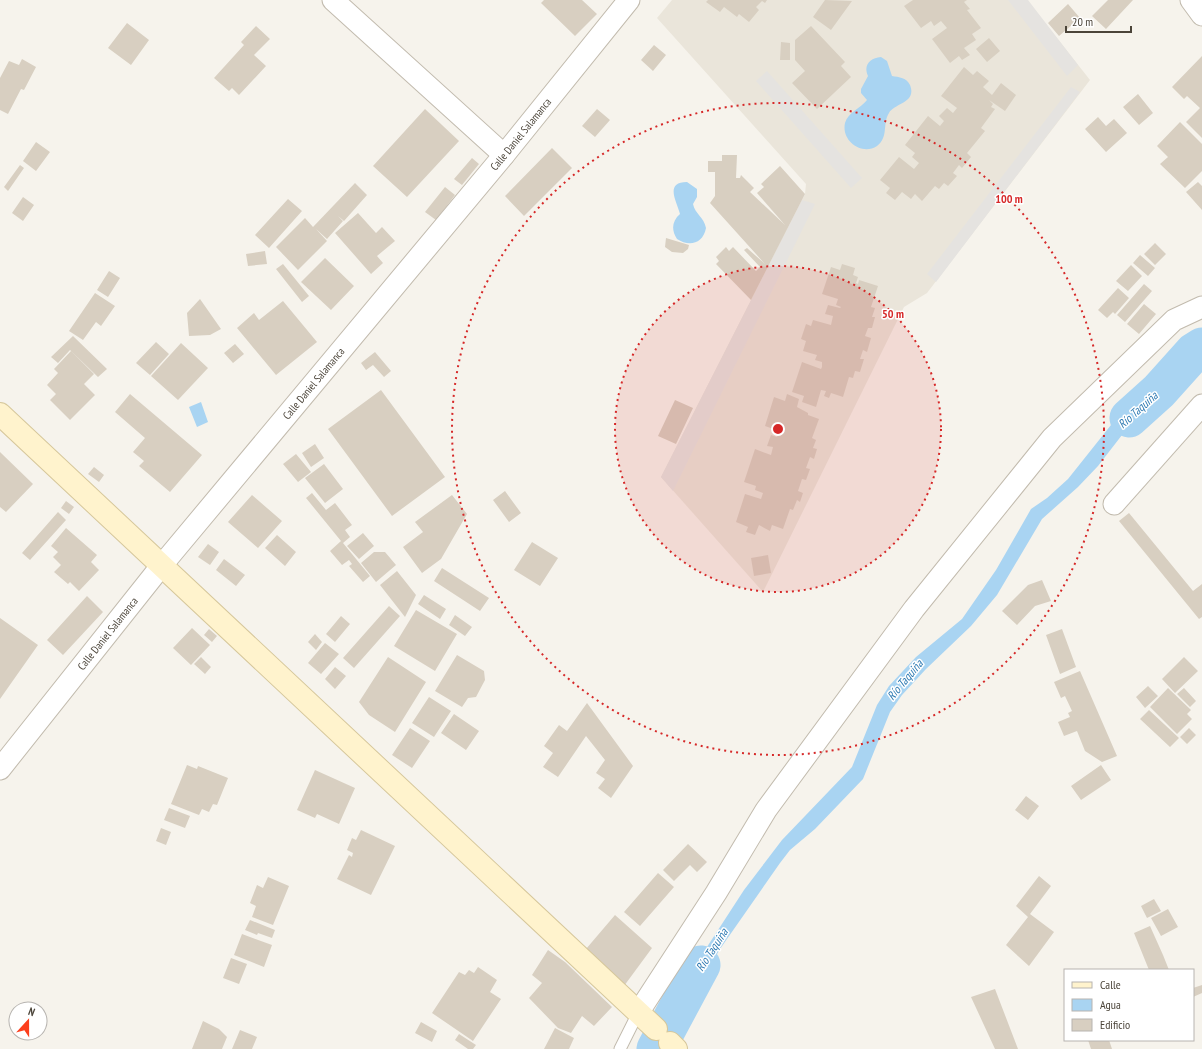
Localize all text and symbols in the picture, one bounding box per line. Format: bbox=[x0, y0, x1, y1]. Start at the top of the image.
scale bar bbox=[1066, 8, 1131, 34]
text: 20 m bbox=[1072, 14, 1093, 29]
street label: Calle Daniel Salamanca bbox=[487, 95, 554, 173]
text: 100 m bbox=[995, 191, 1023, 206]
text: 50 m bbox=[882, 306, 904, 321]
street label: Calle Daniel Salamanca bbox=[280, 345, 347, 422]
water label: Río Taquiña bbox=[1115, 387, 1161, 431]
centre of rings bbox=[771, 422, 785, 436]
street label: Calle Daniel Salamanca bbox=[74, 594, 141, 673]
water label: Río Taquiña bbox=[883, 656, 927, 703]
water label: Río Taquiña bbox=[692, 925, 732, 974]
legend bbox=[1064, 969, 1194, 1041]
text: Calle bbox=[1100, 977, 1121, 992]
text: Agua bbox=[1100, 997, 1121, 1012]
north arrow bbox=[8, 1001, 48, 1041]
text: N bbox=[26, 1004, 37, 1019]
text: Edificio bbox=[1100, 1017, 1130, 1032]

